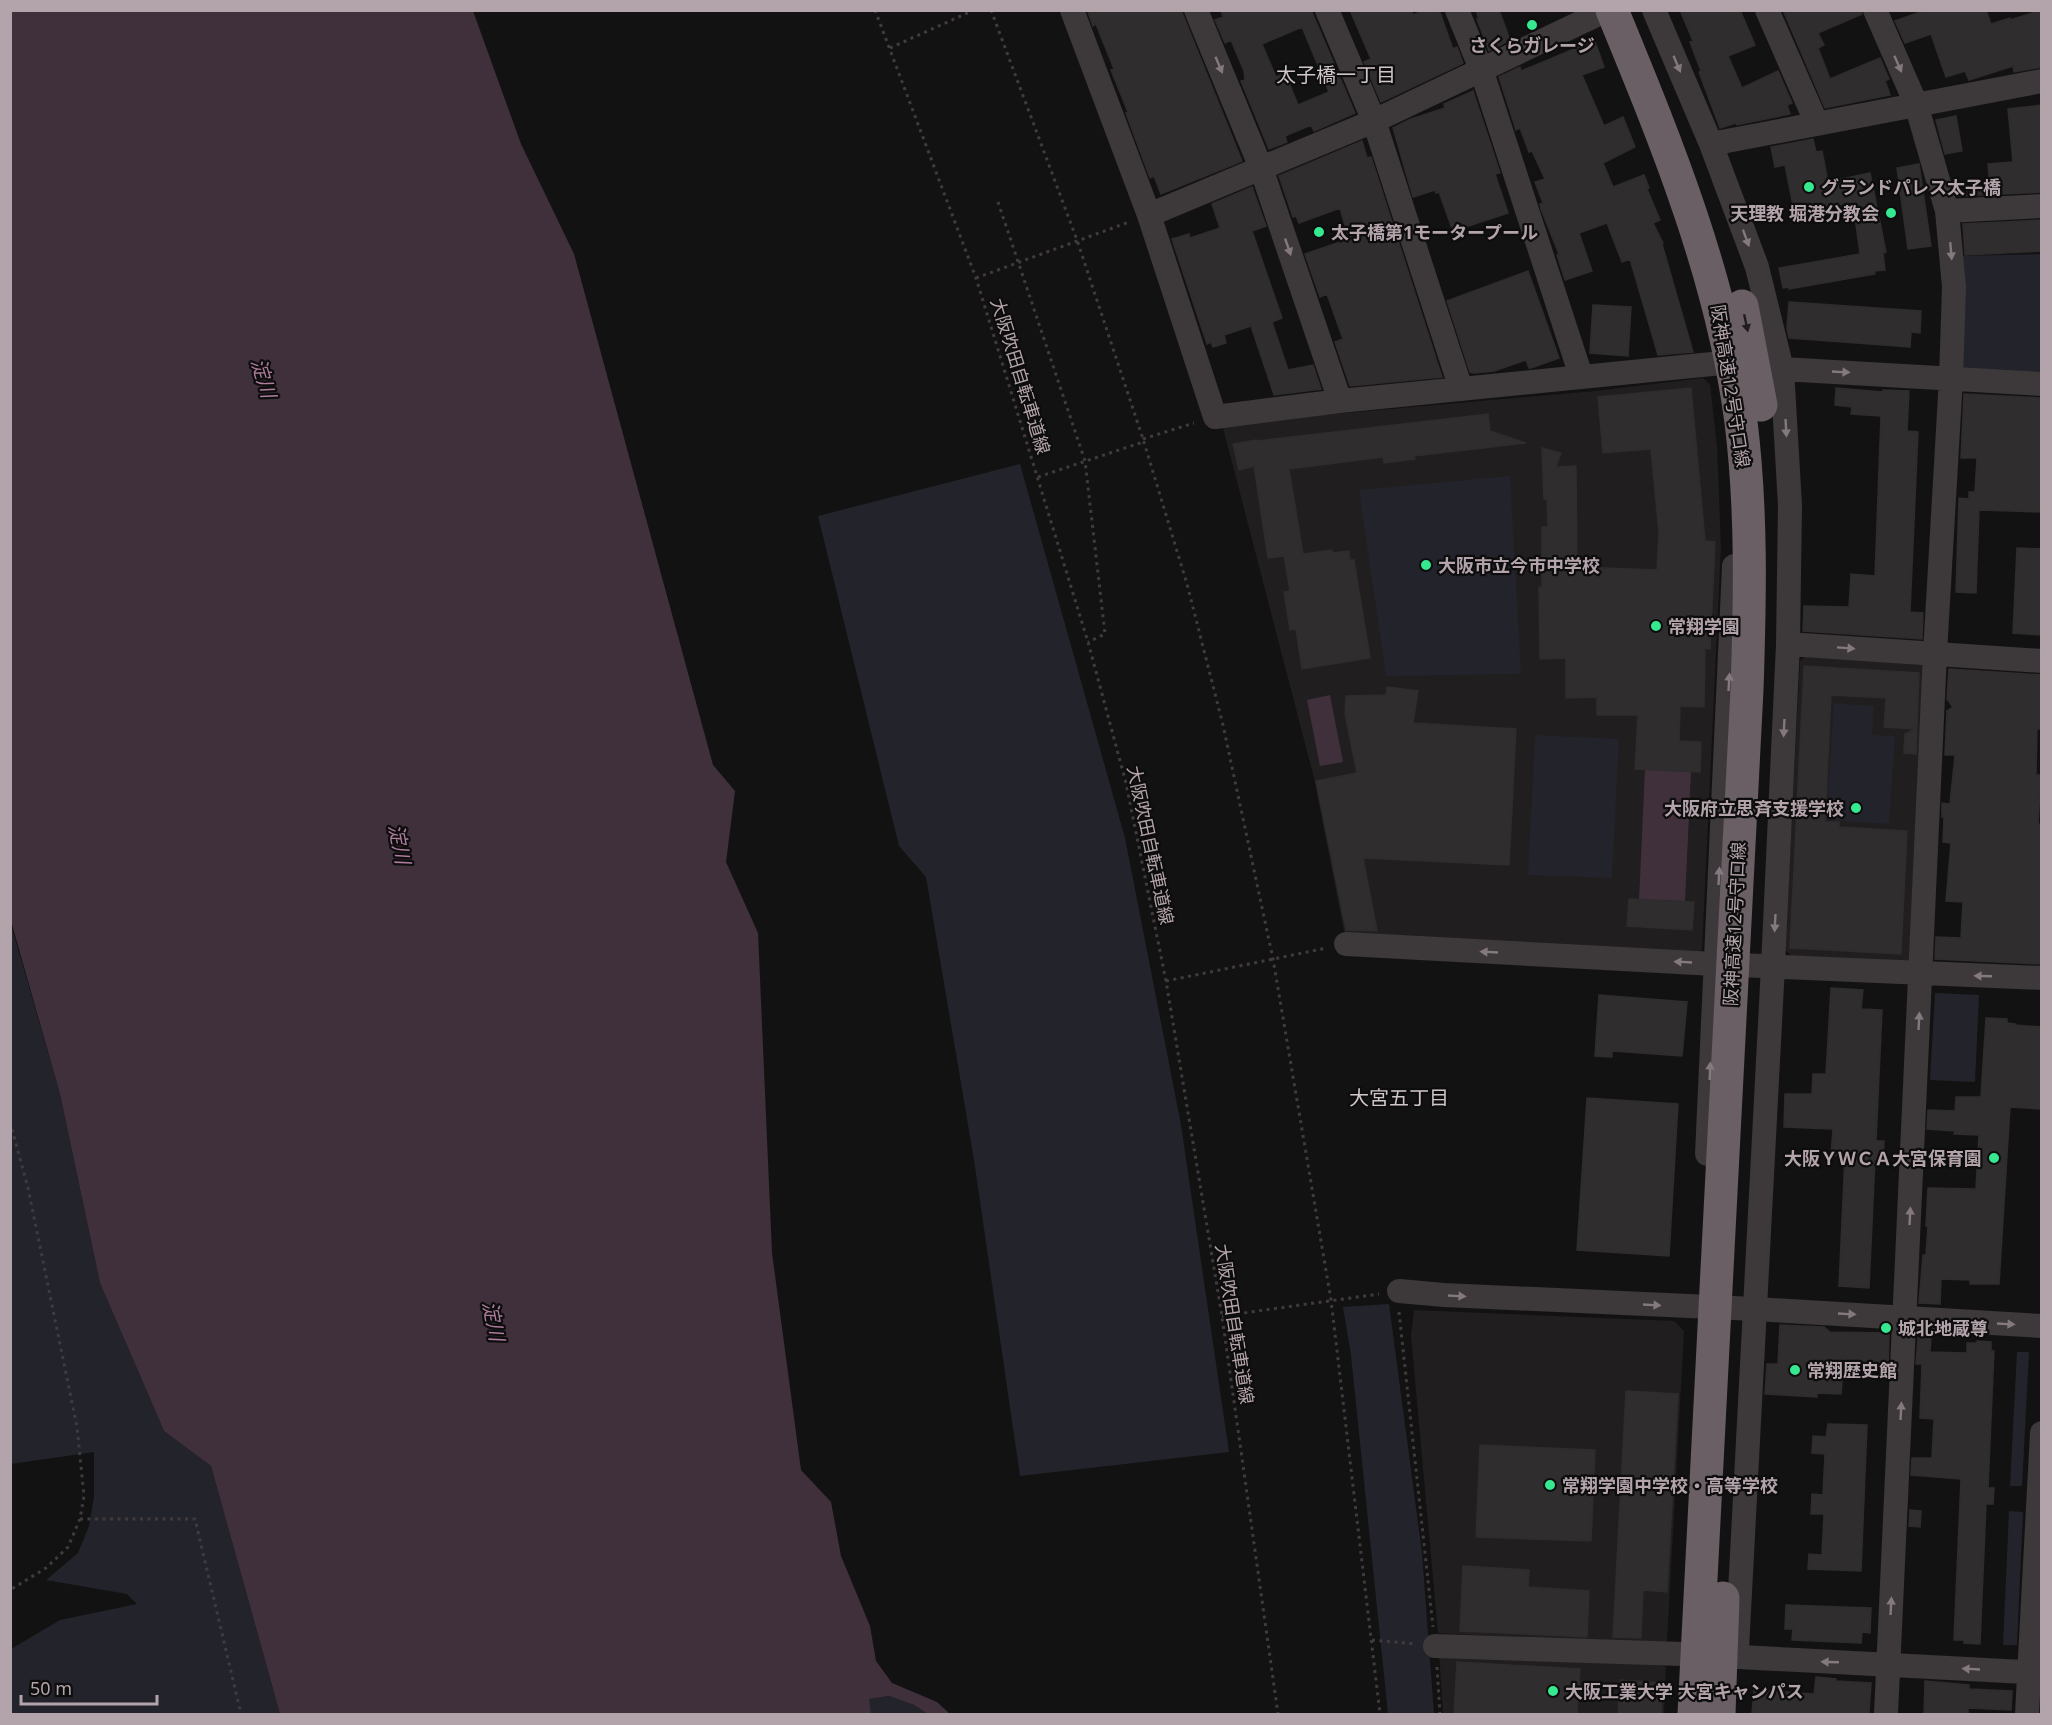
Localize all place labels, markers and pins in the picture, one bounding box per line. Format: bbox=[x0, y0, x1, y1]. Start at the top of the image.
marker: さくらガレージ bbox=[1525, 18, 1539, 32]
place label: さくらガレージ bbox=[1469, 33, 1595, 57]
place label: グランドパレス太子橋 bbox=[1821, 175, 2001, 199]
marker: グランドパレス太子橋 bbox=[1802, 180, 1816, 194]
place label: 天理教 堀港分教会 bbox=[1730, 201, 1879, 225]
marker: 天理教 堀港分教会 bbox=[1884, 206, 1898, 220]
place label: 太子橋第1モータープール bbox=[1331, 220, 1538, 244]
marker: 太子橋第1モータープール bbox=[1312, 225, 1326, 239]
place label: 大阪市立今市中学校 bbox=[1438, 553, 1600, 577]
marker: 大阪市立今市中学校 bbox=[1419, 558, 1433, 572]
place label: 常翔学園 bbox=[1668, 614, 1740, 638]
marker: 常翔学園 bbox=[1649, 619, 1663, 633]
place label: 大阪府立思斉支援学校 bbox=[1664, 796, 1844, 820]
marker: 大阪府立思斉支援学校 bbox=[1849, 801, 1863, 815]
place label: 大阪ＹＷＣＡ大宮保育園 bbox=[1784, 1146, 1982, 1170]
marker: 大阪ＹＷＣＡ大宮保育園 bbox=[1987, 1151, 2001, 1165]
place label: 城北地蔵尊 bbox=[1898, 1316, 1988, 1340]
marker: 城北地蔵尊 bbox=[1879, 1321, 1893, 1335]
place label: 常翔歴史館 bbox=[1807, 1358, 1897, 1382]
marker: 常翔歴史館 bbox=[1788, 1363, 1802, 1377]
place label: 常翔学園中学校・高等学校 bbox=[1562, 1473, 1778, 1497]
marker: 常翔学園中学校・高等学校 bbox=[1543, 1478, 1557, 1492]
place label: 大阪工業大学 大宮キャンパス bbox=[1565, 1679, 1804, 1703]
marker: 大阪工業大学 大宮キャンパス bbox=[1546, 1684, 1560, 1698]

